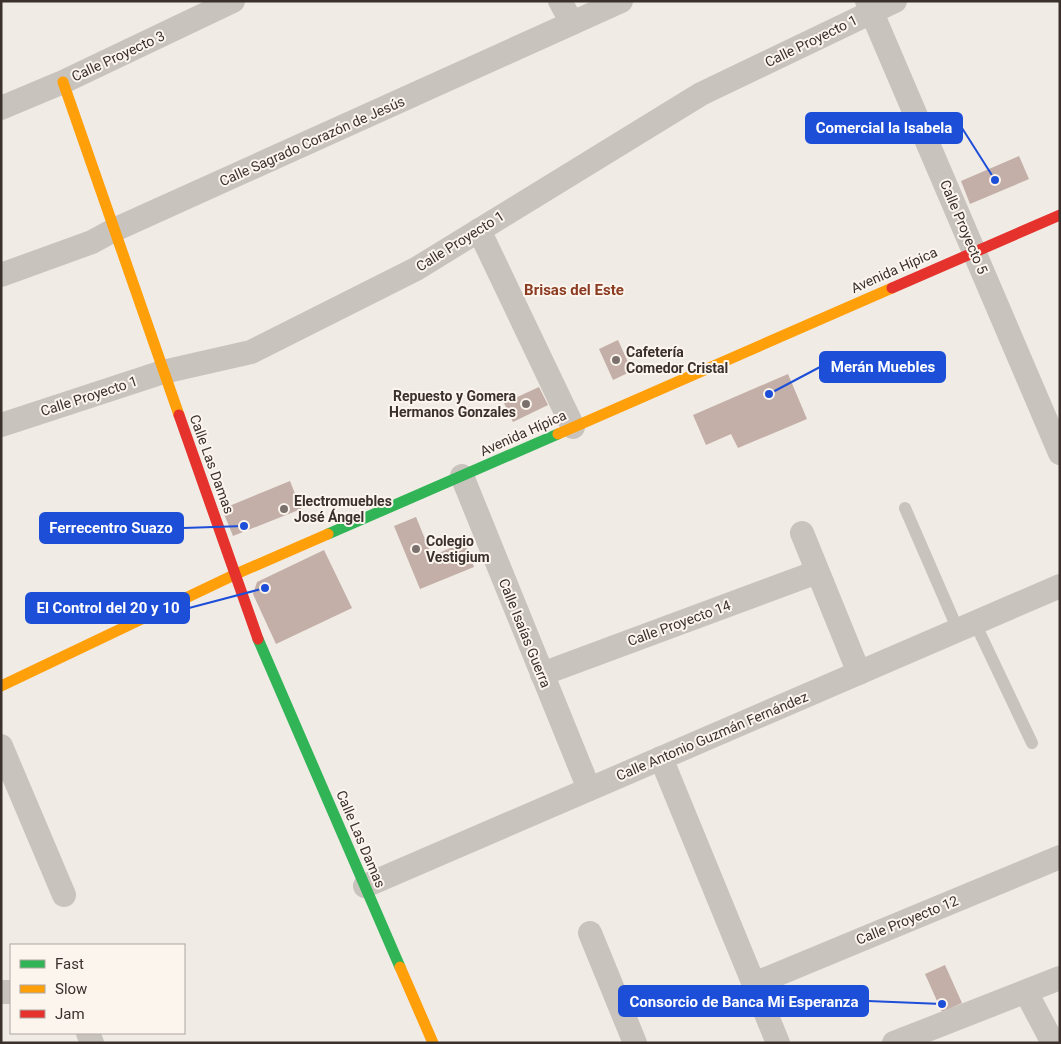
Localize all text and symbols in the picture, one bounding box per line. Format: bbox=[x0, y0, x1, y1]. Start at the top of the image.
street label: Calle Proyecto 1 bbox=[762, 12, 860, 70]
street label: Calle Proyecto 3 bbox=[69, 27, 167, 85]
street label: Calle Sagrado Corazón de Jesús bbox=[217, 93, 407, 189]
callout: Comercial la Isabela bbox=[806, 113, 962, 143]
text: Comercial la Isabela bbox=[816, 119, 952, 137]
street label: Calle Proyecto 5 bbox=[937, 177, 991, 277]
street label: Calle Proyecto 1 bbox=[413, 208, 507, 274]
street label: Avenida Hípica bbox=[848, 244, 940, 296]
district label: Brisas del Este bbox=[524, 281, 624, 299]
place label: Cafetería Comedor Cristal bbox=[626, 344, 728, 376]
callout: Merán Muebles bbox=[820, 352, 945, 382]
marker: Cafetería Comedor Cristal bbox=[610, 354, 622, 366]
text: Merán Muebles bbox=[831, 358, 936, 376]
street label: Calle Proyecto 1 bbox=[39, 373, 139, 419]
place label: Repuesto y Gomera Hermanos Gonzales bbox=[389, 388, 516, 420]
marker: Repuesto y Gomera Hermanos Gonzales bbox=[520, 398, 532, 410]
street label: Avenida Hípica bbox=[477, 407, 569, 459]
street label: Calle Las Damas bbox=[187, 412, 237, 516]
place label: Electromuebles José Ángel bbox=[294, 493, 392, 525]
marker: Electromuebles José Ángel bbox=[278, 503, 290, 515]
callout: Ferrecentro Suazo bbox=[40, 513, 183, 543]
text: Ferrecentro Suazo bbox=[49, 519, 173, 537]
place label: Colegio Vestigium bbox=[426, 533, 490, 565]
marker: Colegio Vestigium bbox=[410, 543, 422, 555]
street label: Calle Isaías Guerra bbox=[496, 576, 554, 690]
callout: El Control del 20 y 10 bbox=[26, 593, 189, 623]
street label: Calle Proyecto 14 bbox=[625, 597, 733, 649]
text: El Control del 20 y 10 bbox=[36, 599, 180, 617]
street label: Calle Antonio Guzmán Fernández bbox=[614, 688, 810, 784]
street label: Calle Las Damas bbox=[333, 788, 389, 890]
street label: Calle Proyecto 12 bbox=[854, 892, 960, 948]
legend bbox=[10, 944, 185, 1034]
text: Fast bbox=[55, 955, 84, 973]
text: Slow bbox=[55, 980, 87, 998]
callout: Consorcio de Banca Mi Esperanza bbox=[619, 986, 868, 1016]
text: Consorcio de Banca Mi Esperanza bbox=[630, 993, 858, 1011]
text: Jam bbox=[55, 1005, 85, 1023]

